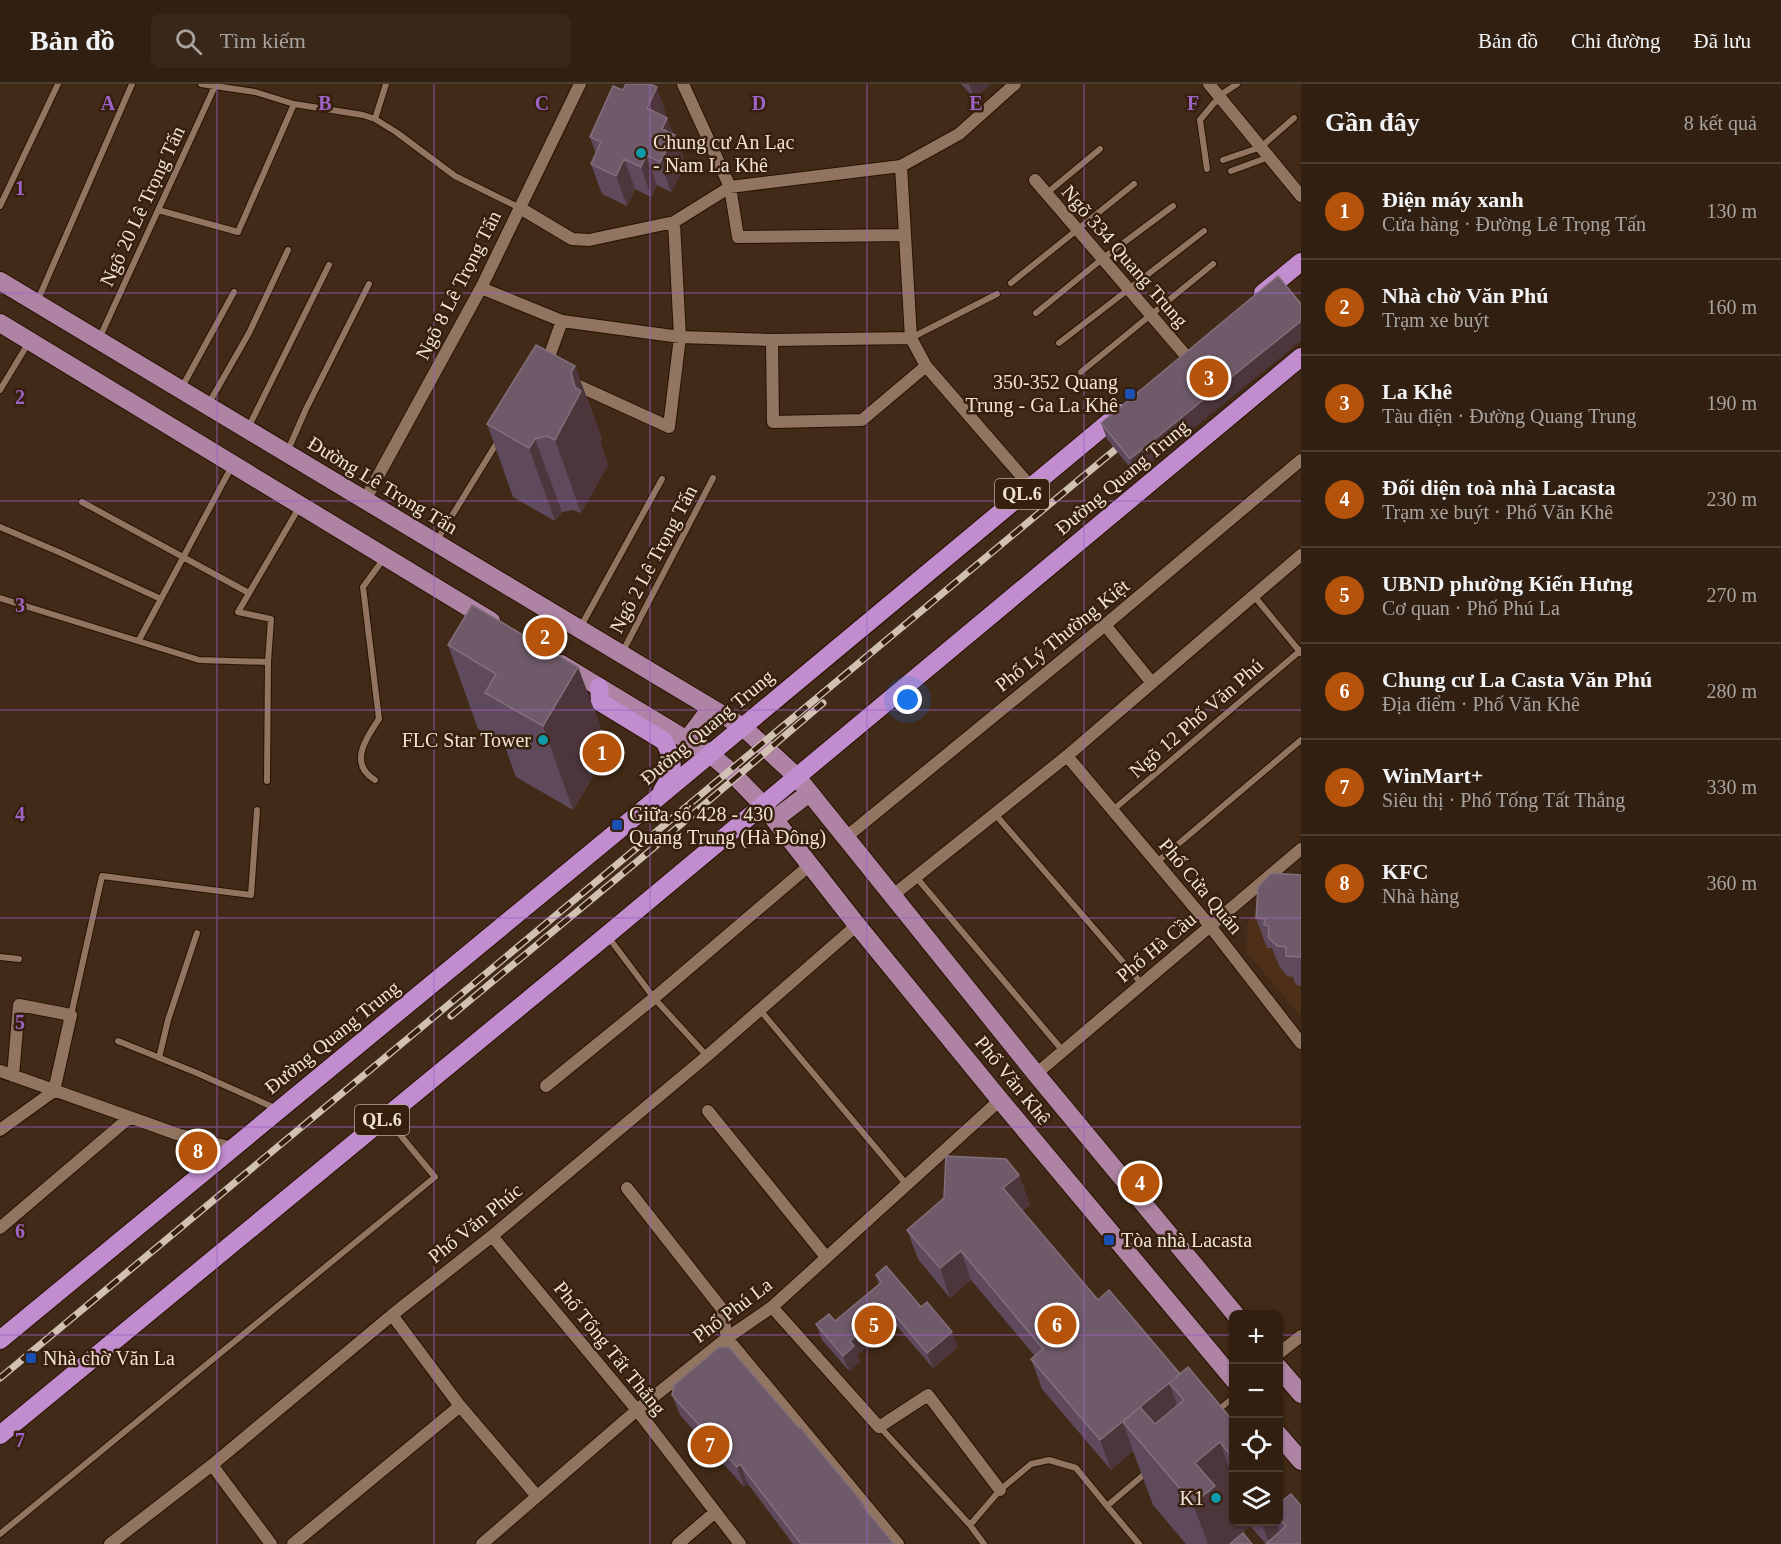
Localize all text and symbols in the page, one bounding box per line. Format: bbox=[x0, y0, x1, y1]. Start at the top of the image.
search box bbox=[151, 14, 571, 68]
text: Bản đồ bbox=[30, 25, 115, 56]
icon: search bbox=[172, 25, 205, 58]
text: Tìm kiếm bbox=[220, 28, 306, 53]
text: Bản đồ bbox=[1478, 29, 1538, 53]
text: Chỉ đường bbox=[1571, 29, 1661, 53]
text: Đã lưu bbox=[1694, 29, 1751, 53]
text: A bbox=[101, 92, 116, 114]
text: B bbox=[318, 92, 332, 114]
text: C bbox=[535, 92, 549, 114]
text: D bbox=[752, 92, 766, 114]
text: E bbox=[969, 92, 983, 114]
text: F bbox=[1187, 92, 1199, 114]
text: Gần đây bbox=[1325, 108, 1420, 137]
text: 8 kết quả bbox=[1684, 112, 1757, 134]
street label: Ngõ 20 Lê Trọng Tấn bbox=[95, 122, 190, 290]
place label: Chung cư An Lạc - Nam La Khê bbox=[653, 131, 794, 176]
marker: Chung cư An Lạc - Nam La Khê bbox=[634, 146, 648, 160]
text: 1 bbox=[15, 177, 25, 199]
street label: Ngõ 334 Quang Trung bbox=[1057, 181, 1193, 332]
text: Điện máy xanh bbox=[1382, 187, 1524, 212]
text: 1 bbox=[1340, 200, 1350, 222]
text: 130 m bbox=[1706, 200, 1757, 222]
street label: Ngõ 8 Lê Trọng Tấn bbox=[411, 207, 506, 364]
text: Cửa hàng · Đường Lê Trọng Tấn bbox=[1382, 213, 1646, 235]
text: Nhà chờ Văn Phú bbox=[1382, 283, 1548, 308]
text: 2 bbox=[1340, 296, 1350, 318]
text: 160 m bbox=[1706, 296, 1757, 318]
text: Trạm xe buýt bbox=[1382, 309, 1489, 331]
pin: 3 bbox=[1190, 356, 1228, 400]
place label: 350-352 Quang Trung - Ga La Khê bbox=[965, 371, 1118, 417]
text: La Khê bbox=[1382, 379, 1452, 404]
text: 2 bbox=[15, 386, 25, 408]
marker: 350-352 Quang Trung - Ga La Khê bbox=[1123, 387, 1137, 401]
text: 3 bbox=[1340, 392, 1350, 414]
text: 190 m bbox=[1706, 392, 1757, 414]
text: Tàu điện · Đường Quang Trung bbox=[1382, 405, 1636, 427]
street label: Đường Quang Trung bbox=[1051, 415, 1194, 540]
street label: Đường Lê Trọng Tấn bbox=[304, 432, 462, 539]
text: Đối diện toà nhà Lacasta bbox=[1382, 475, 1615, 500]
road number: QL.6 bbox=[995, 479, 1049, 509]
street label: Ngõ 2 Lê Trọng Tấn bbox=[605, 481, 702, 637]
text: 4 bbox=[1340, 488, 1350, 510]
text: 230 m bbox=[1706, 488, 1757, 510]
text: Trạm xe buýt · Phố Văn Khê bbox=[1382, 501, 1613, 523]
text: UBND phường Kiến Hưng bbox=[1382, 571, 1633, 596]
street label: Phố Lý Thường Kiệt bbox=[991, 574, 1134, 697]
text: 5 bbox=[1340, 584, 1350, 606]
text: 270 m bbox=[1706, 584, 1757, 606]
text: 3 bbox=[15, 594, 25, 616]
text: Cơ quan · Phố Phú La bbox=[1382, 597, 1560, 619]
pin: 2 bbox=[526, 614, 564, 660]
street label: Ngõ 12 Phố Văn Phú bbox=[1125, 654, 1268, 783]
street label: Đường Quang Trung bbox=[636, 665, 779, 790]
text: Chung cư La Casta Văn Phú bbox=[1382, 667, 1652, 692]
text: 6 bbox=[1340, 680, 1350, 702]
text: 280 m bbox=[1706, 680, 1757, 702]
your location bbox=[893, 685, 922, 714]
text: Địa điểm · Phố Văn Khê bbox=[1382, 693, 1580, 715]
place label: FLC Star Tower bbox=[402, 729, 531, 751]
pin: 1 bbox=[582, 730, 622, 776]
marker: FLC Star Tower bbox=[536, 733, 550, 747]
text: WinMart+ bbox=[1382, 763, 1483, 788]
text: 7 bbox=[1340, 776, 1350, 798]
text: 330 m bbox=[1706, 776, 1757, 798]
text: Siêu thị · Phố Tống Tất Thắng bbox=[1382, 789, 1625, 811]
text: 4 bbox=[15, 803, 25, 825]
place label: Giữa số 428 - 430 Quang Trung (Hà Đông) bbox=[629, 803, 826, 849]
marker: Giữa số 428 - 430 Quang Trung (Hà Đông) bbox=[610, 818, 624, 832]
street label: Phố Cửa Quán bbox=[1155, 834, 1247, 938]
text: KFC bbox=[1382, 859, 1428, 884]
text: 8 bbox=[1340, 872, 1350, 894]
text: 360 m bbox=[1706, 872, 1757, 894]
text: Nhà hàng bbox=[1382, 885, 1459, 907]
street label: Phố Hà Cầu bbox=[1112, 908, 1200, 986]
street label: Đường Quang Trung bbox=[260, 976, 404, 1099]
text: 5 bbox=[15, 1011, 25, 1033]
street label: Phố Văn Khê bbox=[971, 1031, 1055, 1129]
road number: QL.6 bbox=[355, 1105, 409, 1135]
pin: 8 bbox=[178, 1128, 218, 1174]
pin: 4 bbox=[1120, 1160, 1160, 1206]
street label: Phố Văn Phúc bbox=[424, 1178, 526, 1267]
text: 6 bbox=[15, 1220, 25, 1242]
place label: Tòa nhà Lacasta bbox=[1121, 1229, 1252, 1251]
marker: Tòa nhà Lacasta bbox=[1102, 1233, 1116, 1247]
street label: Phố Phú La bbox=[688, 1273, 776, 1347]
street label: Phố Tống Tất Thắng bbox=[549, 1277, 670, 1420]
pin: 5 bbox=[854, 1302, 894, 1348]
pin: 6 bbox=[1038, 1302, 1076, 1348]
map controls bbox=[1229, 1310, 1283, 1526]
button: + bbox=[1229, 1310, 1283, 1364]
place label: Nhà chờ Văn La bbox=[43, 1347, 175, 1369]
marker: Nhà chờ Văn La bbox=[24, 1351, 38, 1365]
button: − bbox=[1229, 1364, 1283, 1418]
button: locate bbox=[1229, 1418, 1283, 1472]
pin: 7 bbox=[690, 1422, 730, 1468]
text: 7 bbox=[15, 1429, 25, 1451]
button: layers bbox=[1229, 1472, 1283, 1526]
place label: K1 bbox=[1180, 1487, 1204, 1509]
marker: K1 bbox=[1209, 1491, 1223, 1505]

